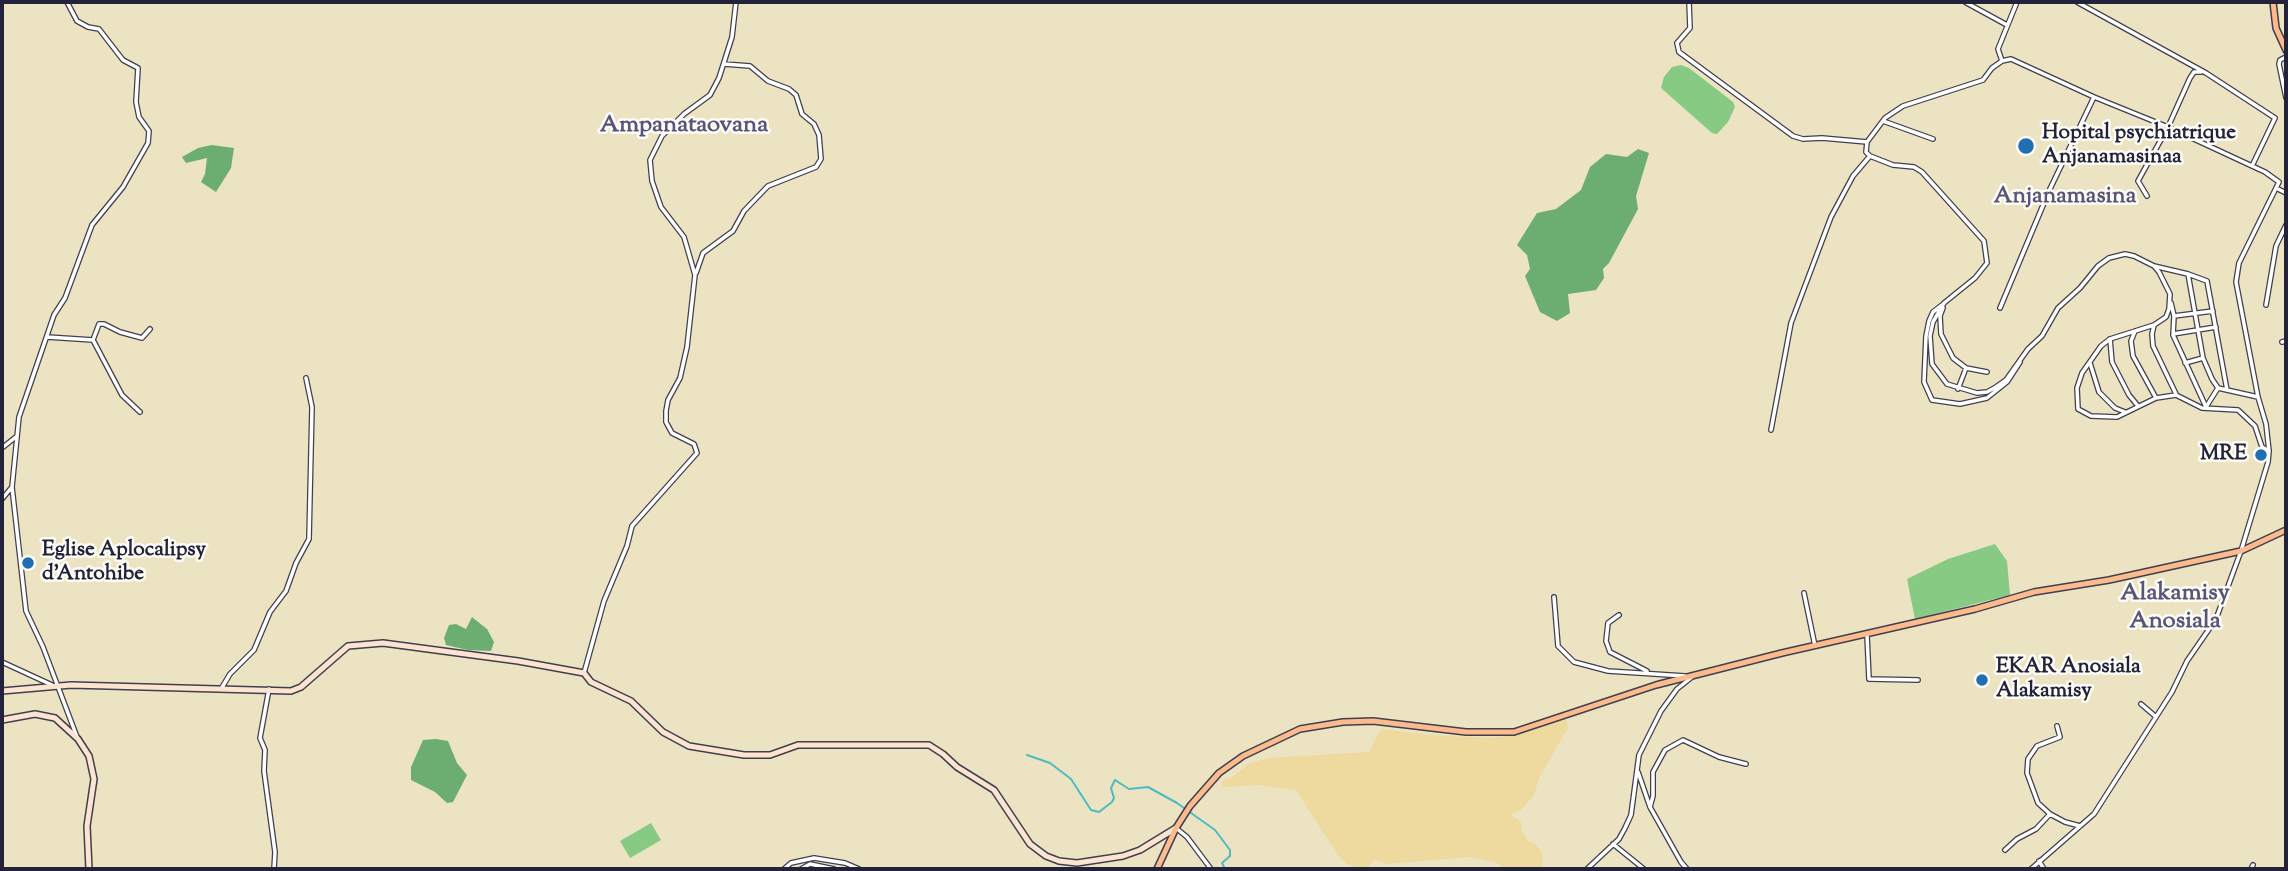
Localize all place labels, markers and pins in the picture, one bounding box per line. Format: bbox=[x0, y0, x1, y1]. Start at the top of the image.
place label: Hopital psychiatrique Anjanamasinaa bbox=[2042, 121, 2236, 171]
marker: Hopital psychiatrique Anjanamasinaa bbox=[2016, 136, 2036, 156]
place label: MRE bbox=[2200, 442, 2247, 468]
marker: MRE bbox=[2253, 447, 2269, 463]
place label: Eglise Aplocalipsy d'Antohibe bbox=[42, 538, 206, 588]
marker: Eglise Aplocalipsy d'Antohibe bbox=[20, 555, 36, 571]
place label: EKAR Anosiala Alakamisy bbox=[1996, 655, 2141, 705]
marker: EKAR Anosiala Alakamisy bbox=[1974, 672, 1990, 688]

